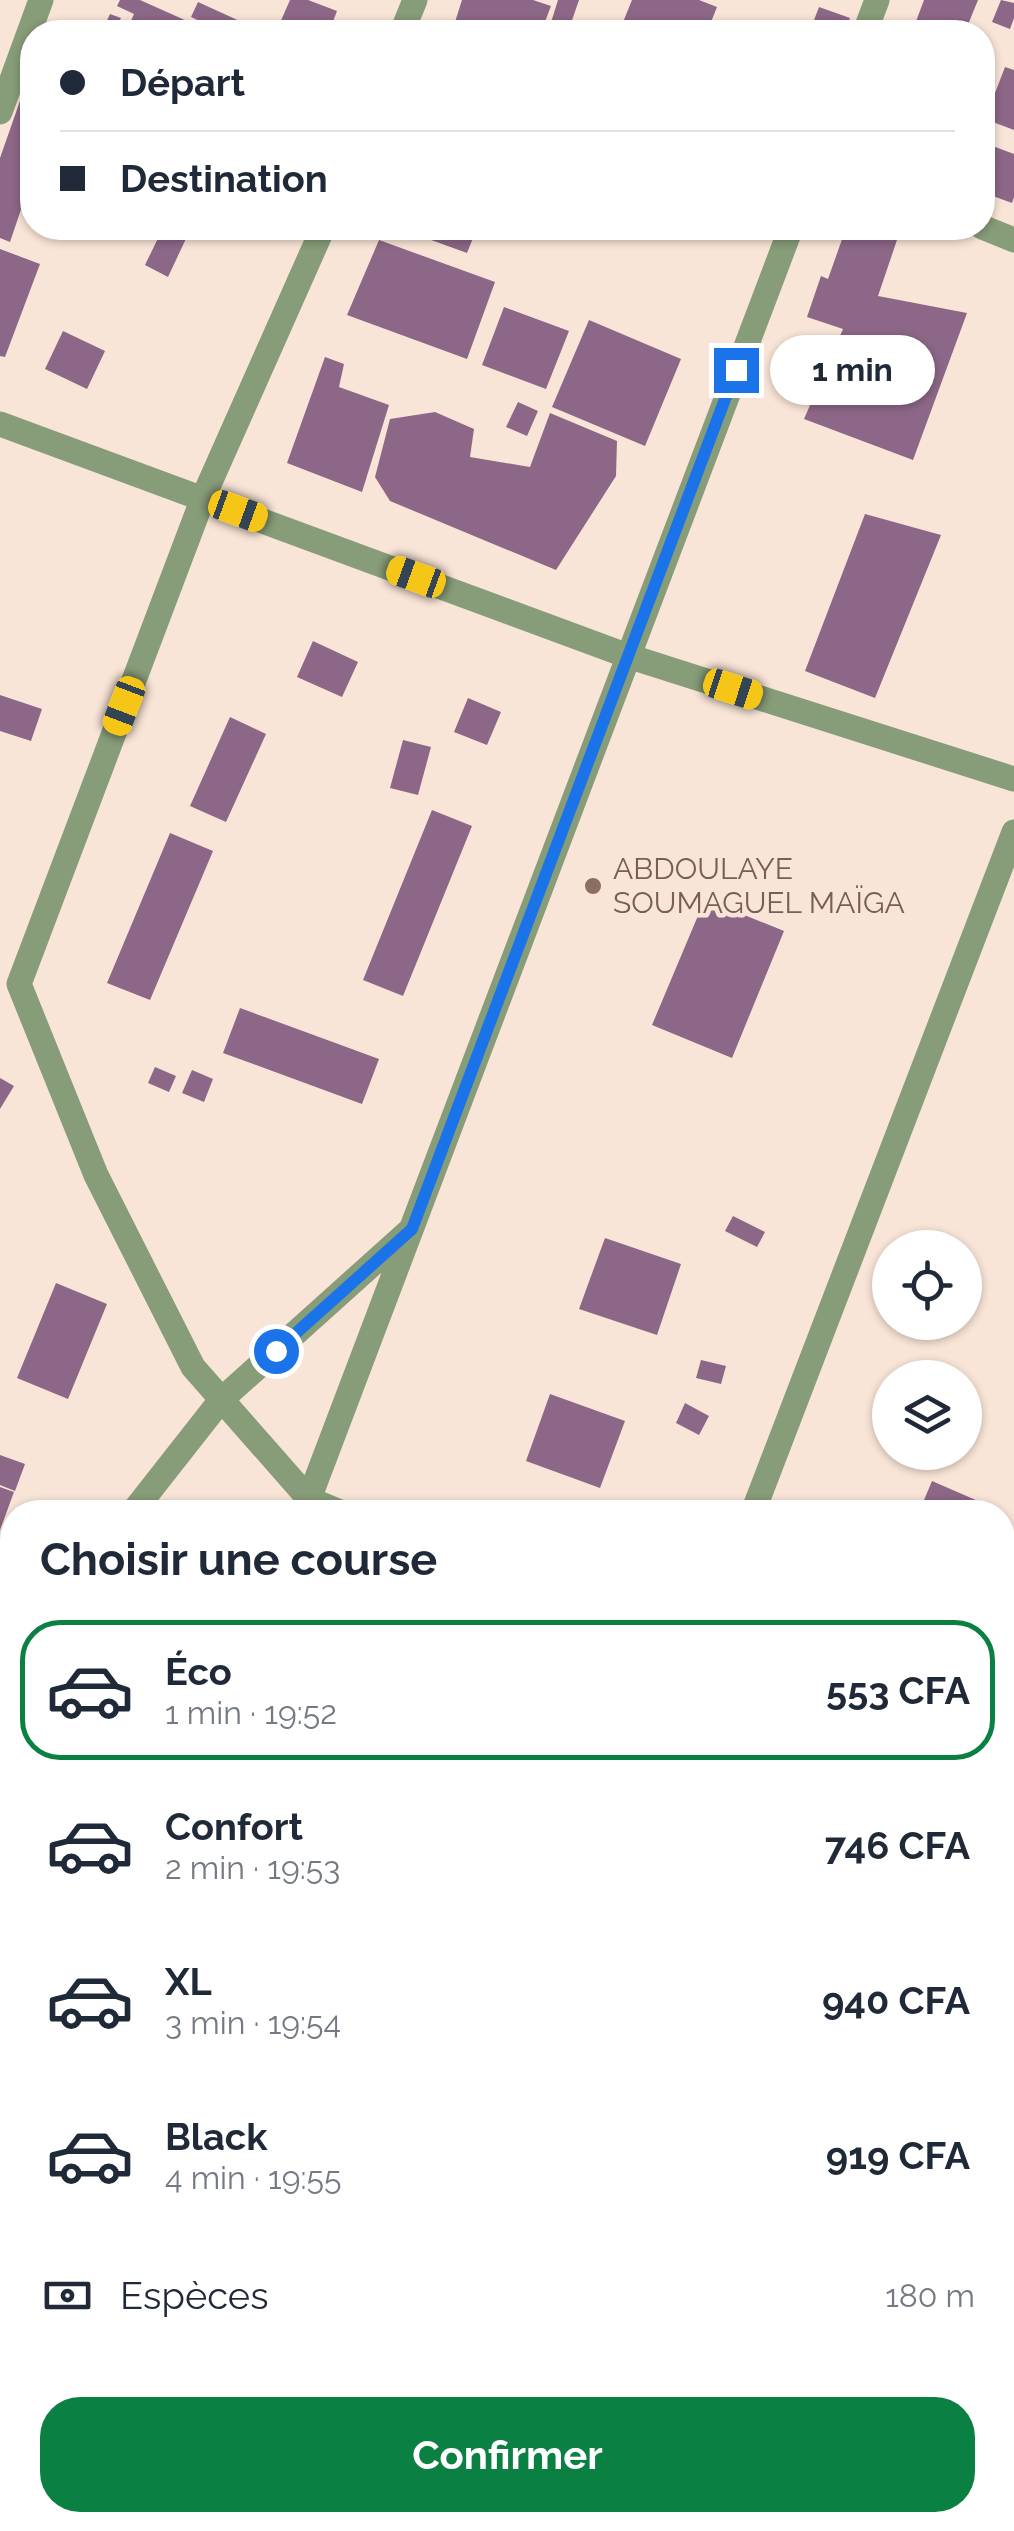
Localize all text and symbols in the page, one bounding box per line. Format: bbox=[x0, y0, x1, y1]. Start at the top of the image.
text: Départ bbox=[120, 60, 245, 105]
text: Destination bbox=[120, 156, 328, 201]
callout: 1 min bbox=[771, 335, 936, 405]
route end bbox=[714, 348, 759, 393]
text: 1 min bbox=[812, 351, 893, 388]
car bbox=[205, 487, 271, 535]
car bbox=[383, 553, 449, 601]
car bbox=[700, 665, 766, 713]
car bbox=[99, 673, 149, 739]
place label: ABDOULAYE SOUMAGUEL MAÏGA bbox=[613, 851, 905, 920]
marker: ABDOULAYE SOUMAGUEL MAÏGA bbox=[582, 875, 604, 897]
map controls bbox=[872, 1230, 982, 1470]
button: locate bbox=[872, 1230, 982, 1340]
route start bbox=[254, 1329, 299, 1374]
button: layers bbox=[872, 1360, 982, 1470]
text: Choisir une course bbox=[40, 1533, 437, 1586]
icon: car bbox=[45, 1645, 135, 1735]
text: Éco bbox=[165, 1649, 232, 1694]
text: 553 CFA bbox=[826, 1668, 970, 1713]
text: 1 min · 19:52 bbox=[165, 1694, 337, 1731]
icon: car bbox=[45, 1800, 135, 1890]
text: Confort bbox=[165, 1804, 303, 1849]
text: 746 CFA bbox=[825, 1823, 970, 1868]
text: 2 min · 19:53 bbox=[165, 1849, 340, 1886]
icon: car bbox=[45, 1955, 135, 2045]
text: XL bbox=[165, 1959, 212, 2004]
text: 940 CFA bbox=[822, 1978, 970, 2023]
text: 3 min · 19:54 bbox=[165, 2004, 341, 2041]
icon: car bbox=[45, 2110, 135, 2200]
text: Black bbox=[165, 2114, 267, 2159]
text: 919 CFA bbox=[826, 2133, 970, 2178]
text: 4 min · 19:55 bbox=[165, 2159, 341, 2196]
icon: cash bbox=[40, 2268, 95, 2323]
text: Espèces bbox=[120, 2273, 269, 2318]
text: 180 m bbox=[885, 2277, 975, 2314]
button: Confirmer bbox=[40, 2397, 975, 2512]

